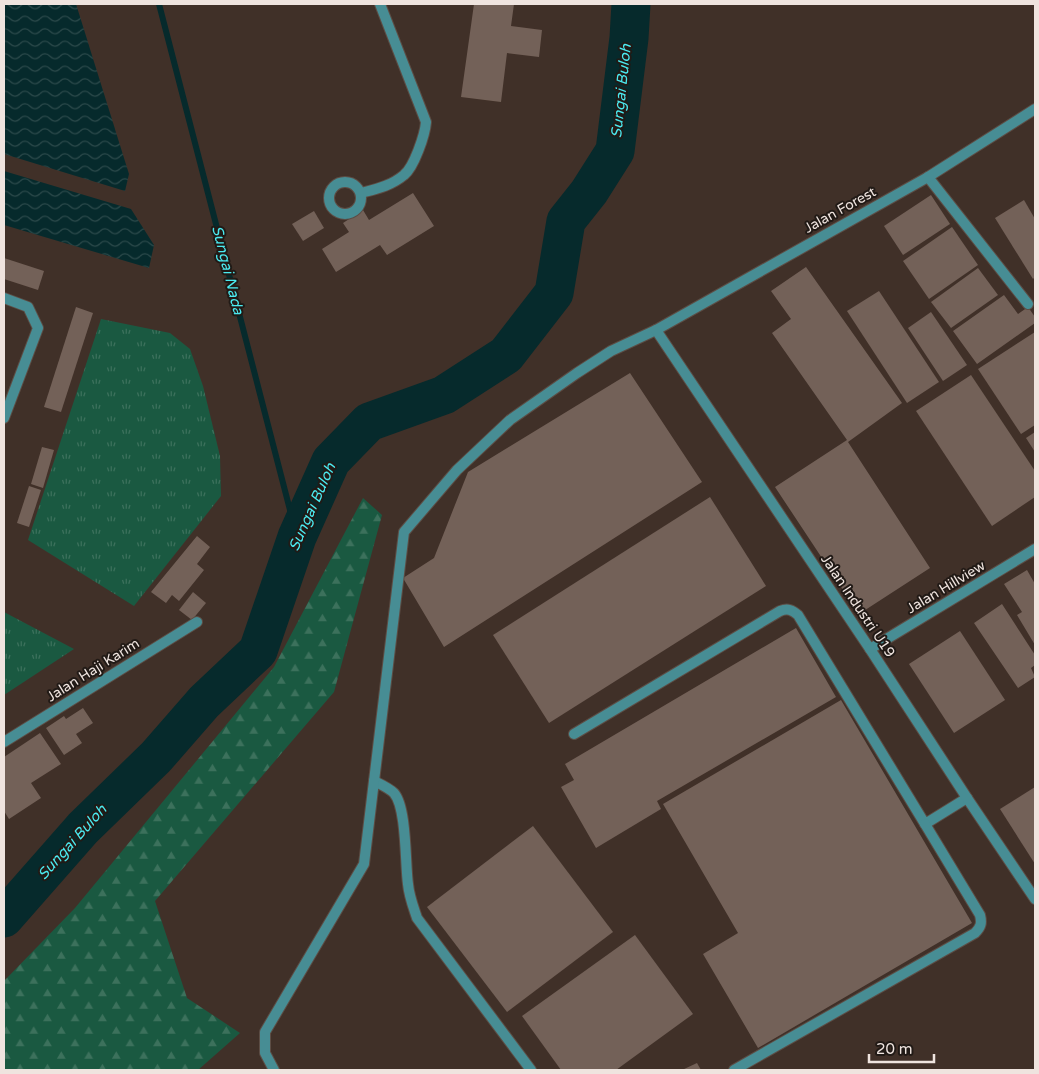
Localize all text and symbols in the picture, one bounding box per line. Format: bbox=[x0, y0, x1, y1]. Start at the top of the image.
water label: Sungai Buloh bbox=[607, 42, 635, 139]
street label: Jalan Forest bbox=[801, 183, 879, 237]
water label: Sungai Nada bbox=[208, 224, 248, 317]
water label: Sungai Buloh bbox=[285, 459, 340, 554]
street label: Jalan Industri U19 bbox=[817, 551, 899, 661]
street label: Jalan Hillview bbox=[904, 557, 988, 617]
street label: Jalan Haji Karim bbox=[44, 635, 142, 705]
water label: Sungai Buloh bbox=[34, 800, 111, 883]
scale bar bbox=[869, 1032, 934, 1064]
text: 20 m bbox=[876, 1040, 913, 1058]

